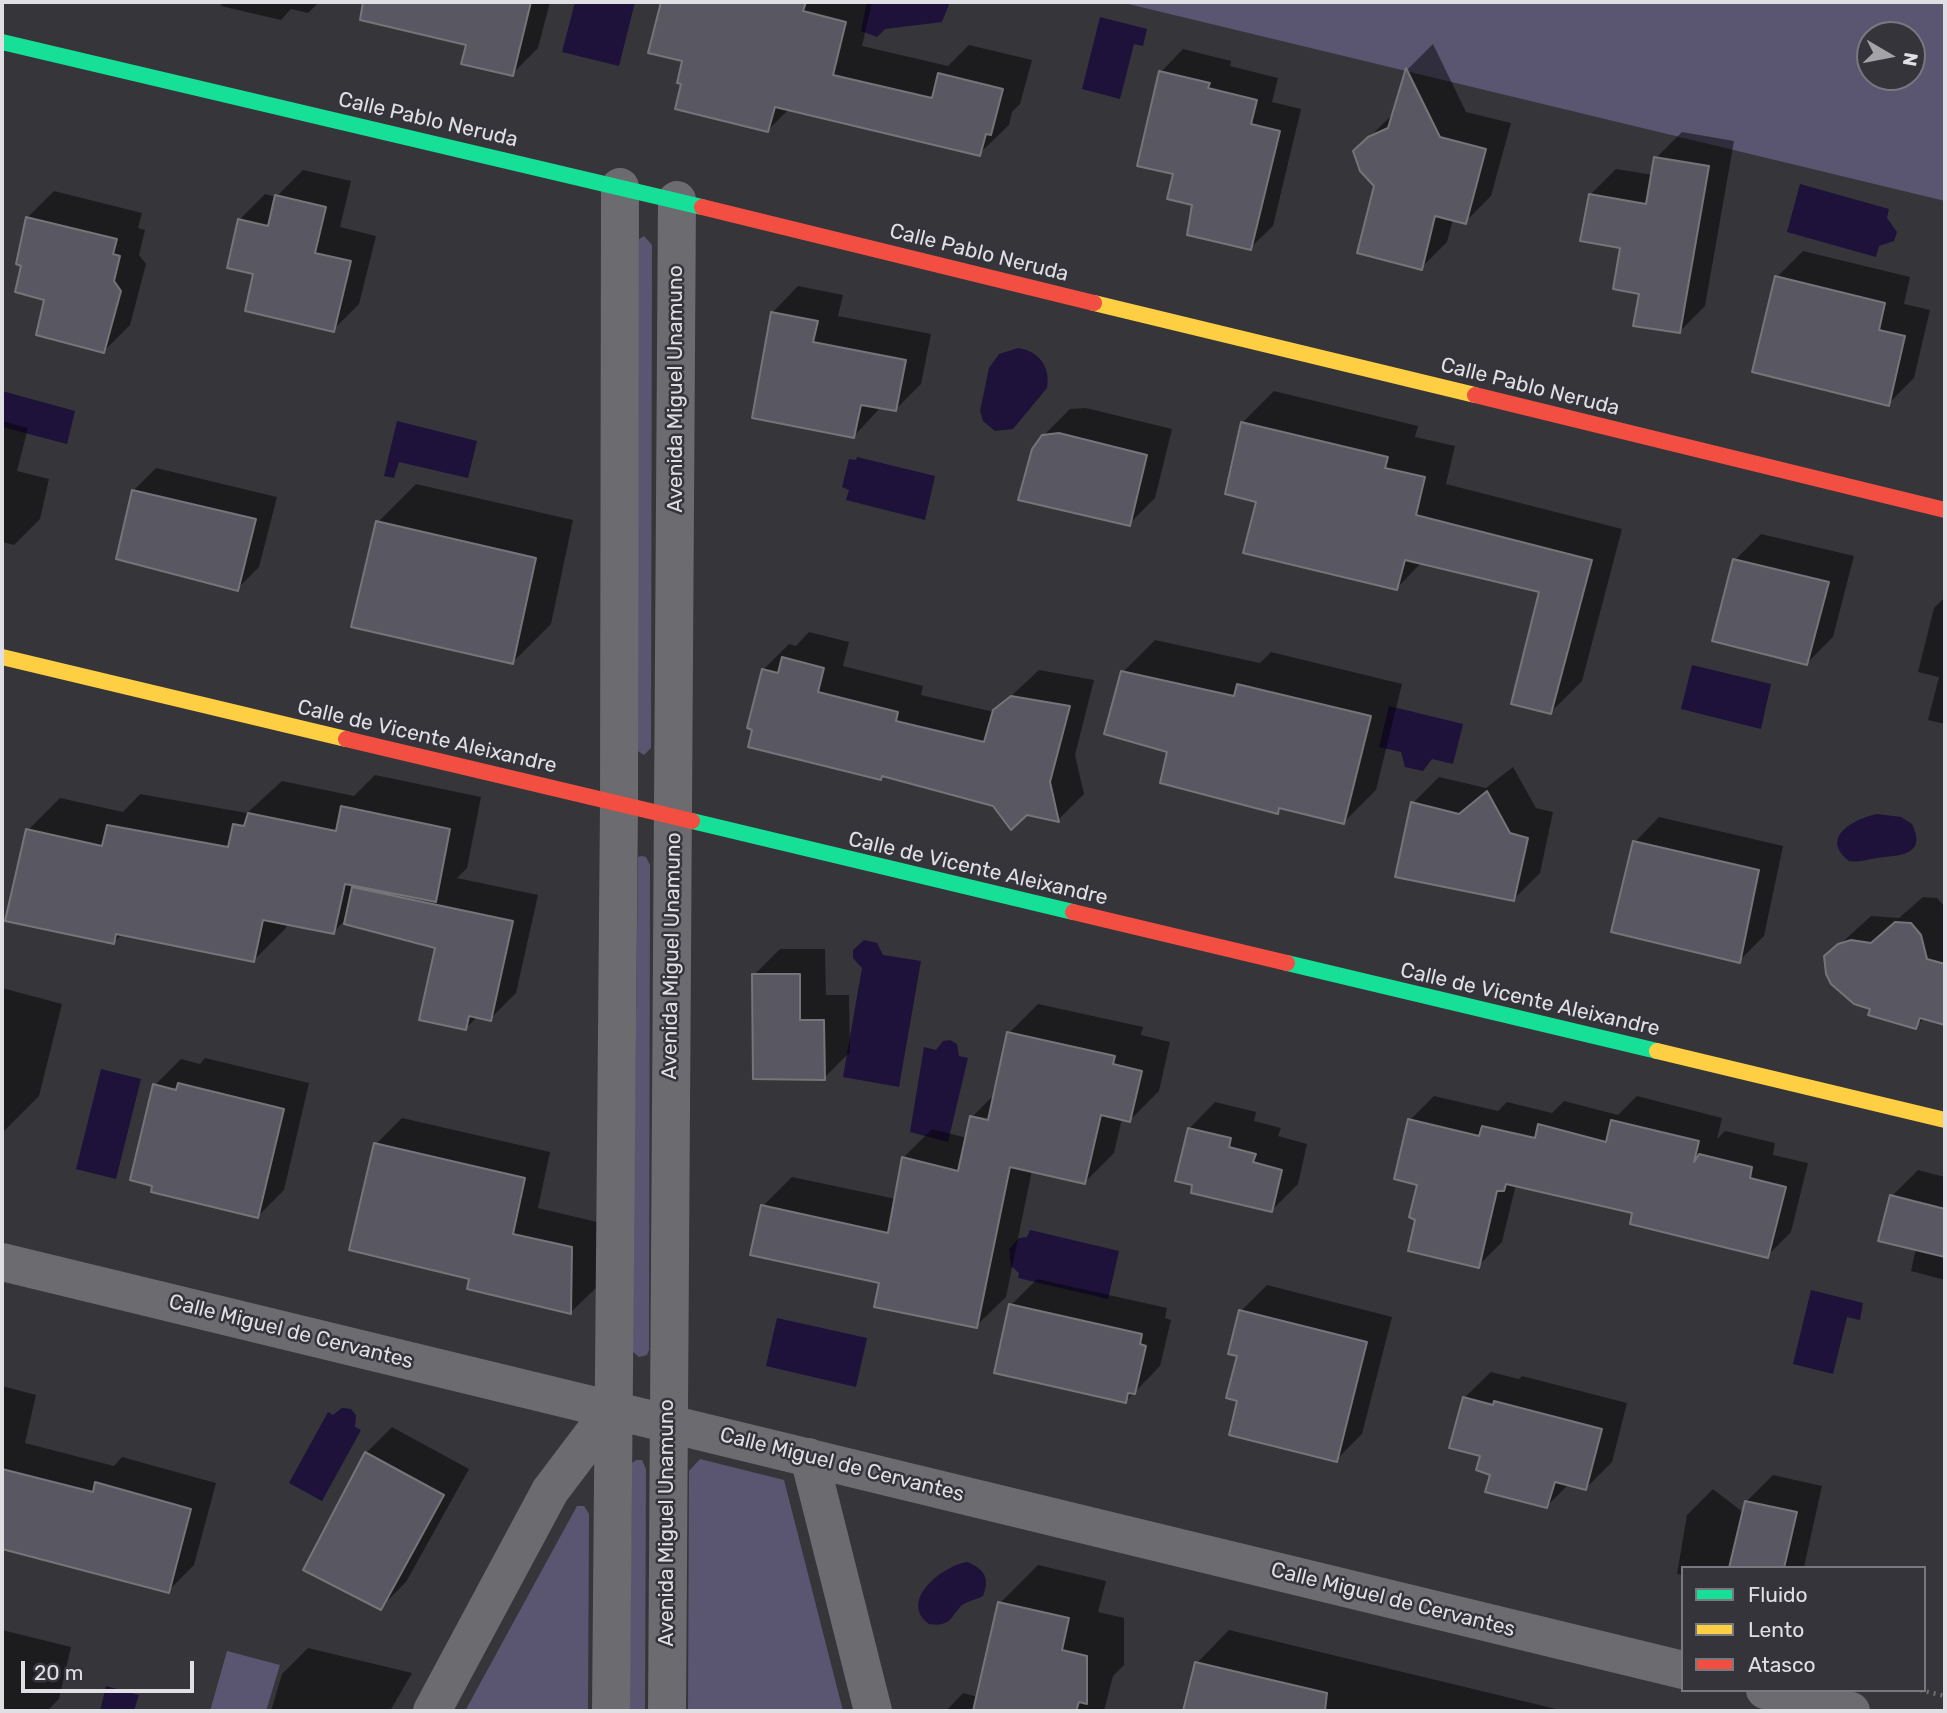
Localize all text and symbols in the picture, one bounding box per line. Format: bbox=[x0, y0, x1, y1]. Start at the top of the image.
north arrow bbox=[1856, 21, 1926, 91]
text: N bbox=[1898, 51, 1923, 68]
street label: Calle Pablo Neruda bbox=[336, 87, 520, 153]
street label: Calle Pablo Neruda bbox=[887, 219, 1071, 287]
street label: Avenida Miguel Unamuno bbox=[663, 265, 689, 513]
street label: Calle Pablo Neruda bbox=[1438, 353, 1622, 421]
street label: Calle de Vicente Aleixandre bbox=[295, 695, 559, 779]
street label: Calle de Vicente Aleixandre bbox=[846, 827, 1110, 911]
street label: Avenida Miguel Unamuno bbox=[657, 832, 687, 1080]
street label: Calle de Vicente Aleixandre bbox=[1398, 958, 1662, 1042]
street label: Calle Miguel de Cervantes bbox=[166, 1289, 416, 1375]
street label: Avenida Miguel Unamuno bbox=[654, 1399, 680, 1647]
street label: Calle Miguel de Cervantes bbox=[717, 1422, 967, 1508]
street label: Calle Miguel de Cervantes bbox=[1268, 1557, 1518, 1643]
legend bbox=[1681, 1566, 1926, 1692]
text: Fluido bbox=[1748, 1582, 1808, 1607]
text: Lento bbox=[1748, 1617, 1804, 1642]
scale bar bbox=[24, 1646, 198, 1690]
text: Atasco bbox=[1748, 1652, 1816, 1677]
text: 20 m bbox=[34, 1660, 83, 1685]

